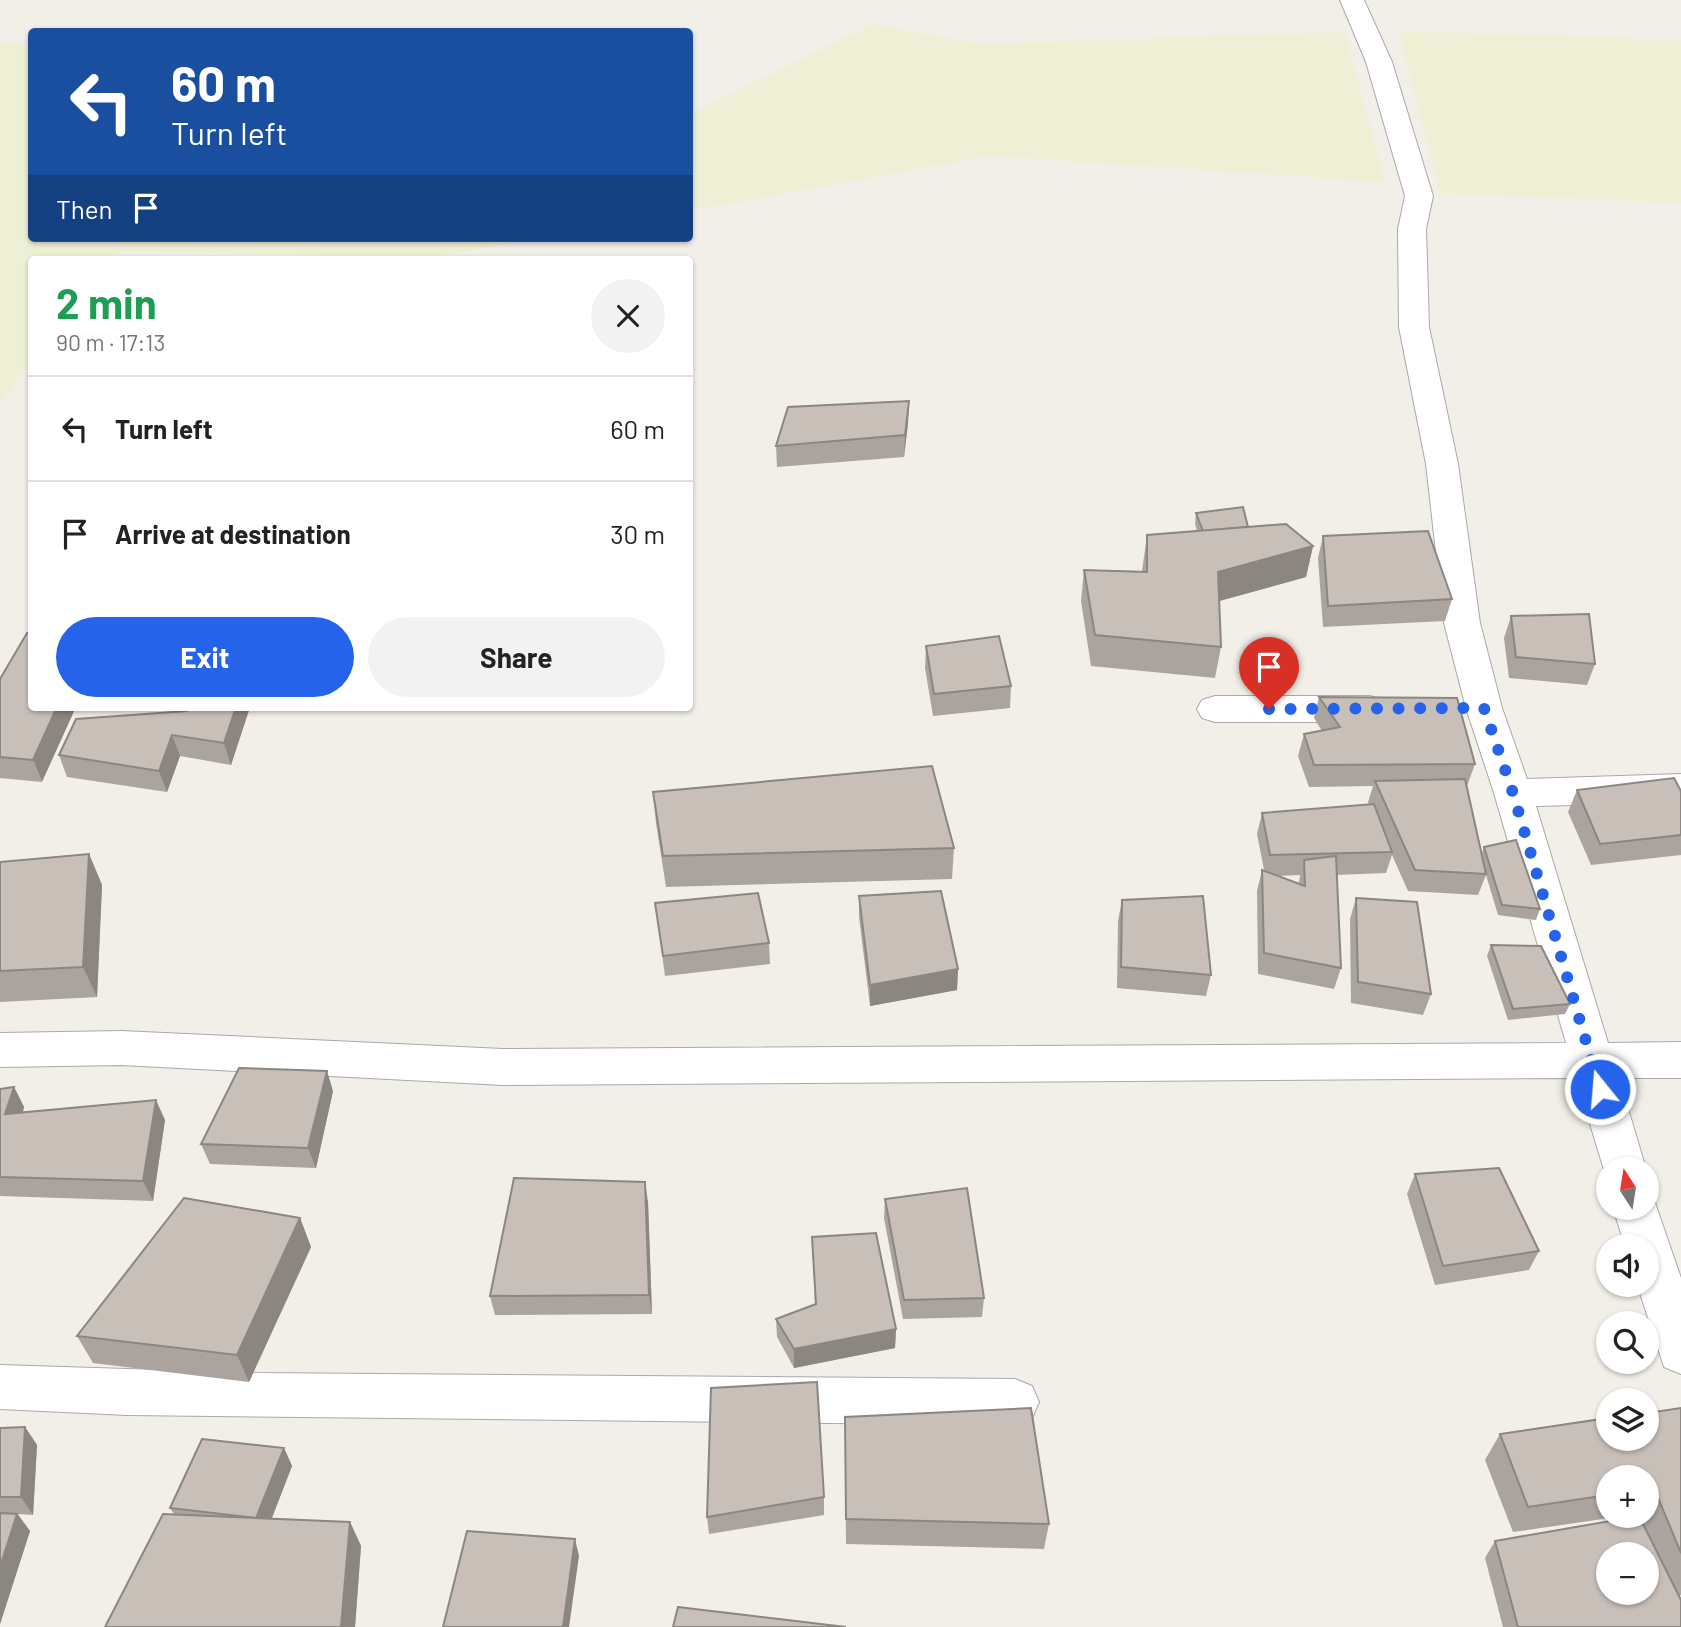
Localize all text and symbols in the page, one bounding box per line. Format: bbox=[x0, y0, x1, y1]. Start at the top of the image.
text: 60 m bbox=[171, 53, 276, 112]
icon: left bbox=[56, 56, 147, 147]
text: Turn left bbox=[171, 113, 288, 151]
icon: arrive bbox=[127, 189, 165, 227]
text: Then bbox=[56, 193, 113, 224]
text: 2 min bbox=[56, 277, 157, 327]
button: close bbox=[591, 279, 665, 353]
text: 90 m · 17:13 bbox=[56, 328, 165, 356]
icon: left bbox=[56, 410, 94, 448]
text: Turn left bbox=[115, 413, 213, 444]
text: 60 m bbox=[610, 413, 665, 444]
icon: arrive bbox=[56, 515, 94, 553]
text: Arrive at destination bbox=[115, 518, 351, 549]
text: 30 m bbox=[610, 518, 665, 549]
button: Exit bbox=[56, 617, 354, 697]
button: Share bbox=[368, 617, 665, 697]
pin bbox=[1239, 637, 1299, 709]
icon: arrive bbox=[1250, 648, 1288, 686]
position arrow bbox=[1563, 1052, 1637, 1126]
north arrow bbox=[1596, 1157, 1659, 1220]
map controls bbox=[1596, 1157, 1659, 1605]
button: sound bbox=[1596, 1234, 1659, 1297]
button: search bbox=[1596, 1311, 1659, 1374]
button: layers bbox=[1596, 1388, 1659, 1451]
button: + bbox=[1596, 1465, 1659, 1528]
button: − bbox=[1596, 1542, 1659, 1605]

